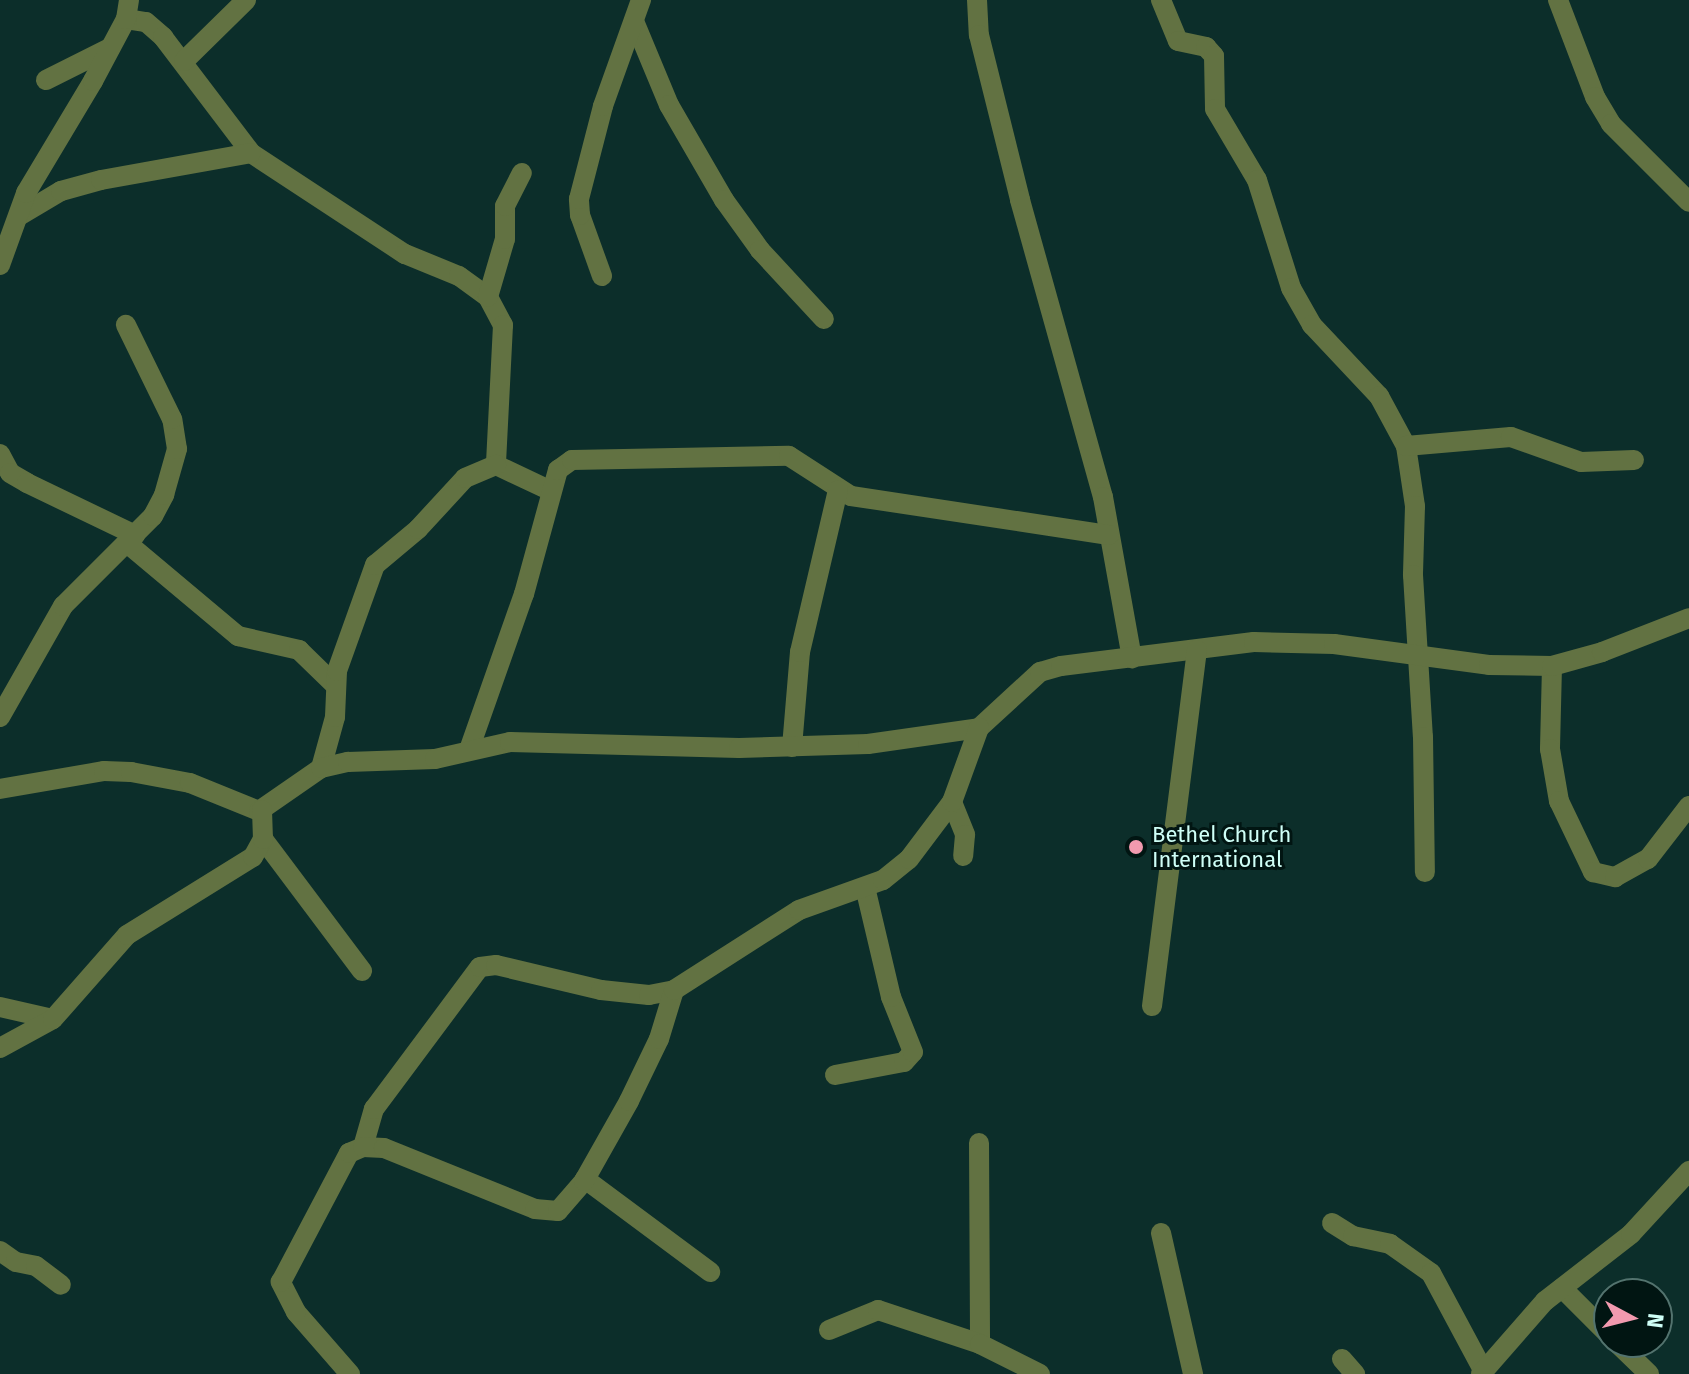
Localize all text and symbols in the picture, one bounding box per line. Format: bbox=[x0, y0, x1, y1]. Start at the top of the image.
place label: Bethel Church International bbox=[1152, 821, 1292, 872]
marker: Bethel Church International bbox=[1127, 838, 1145, 856]
north arrow bbox=[1593, 1278, 1673, 1358]
text: N bbox=[1641, 1312, 1670, 1330]

